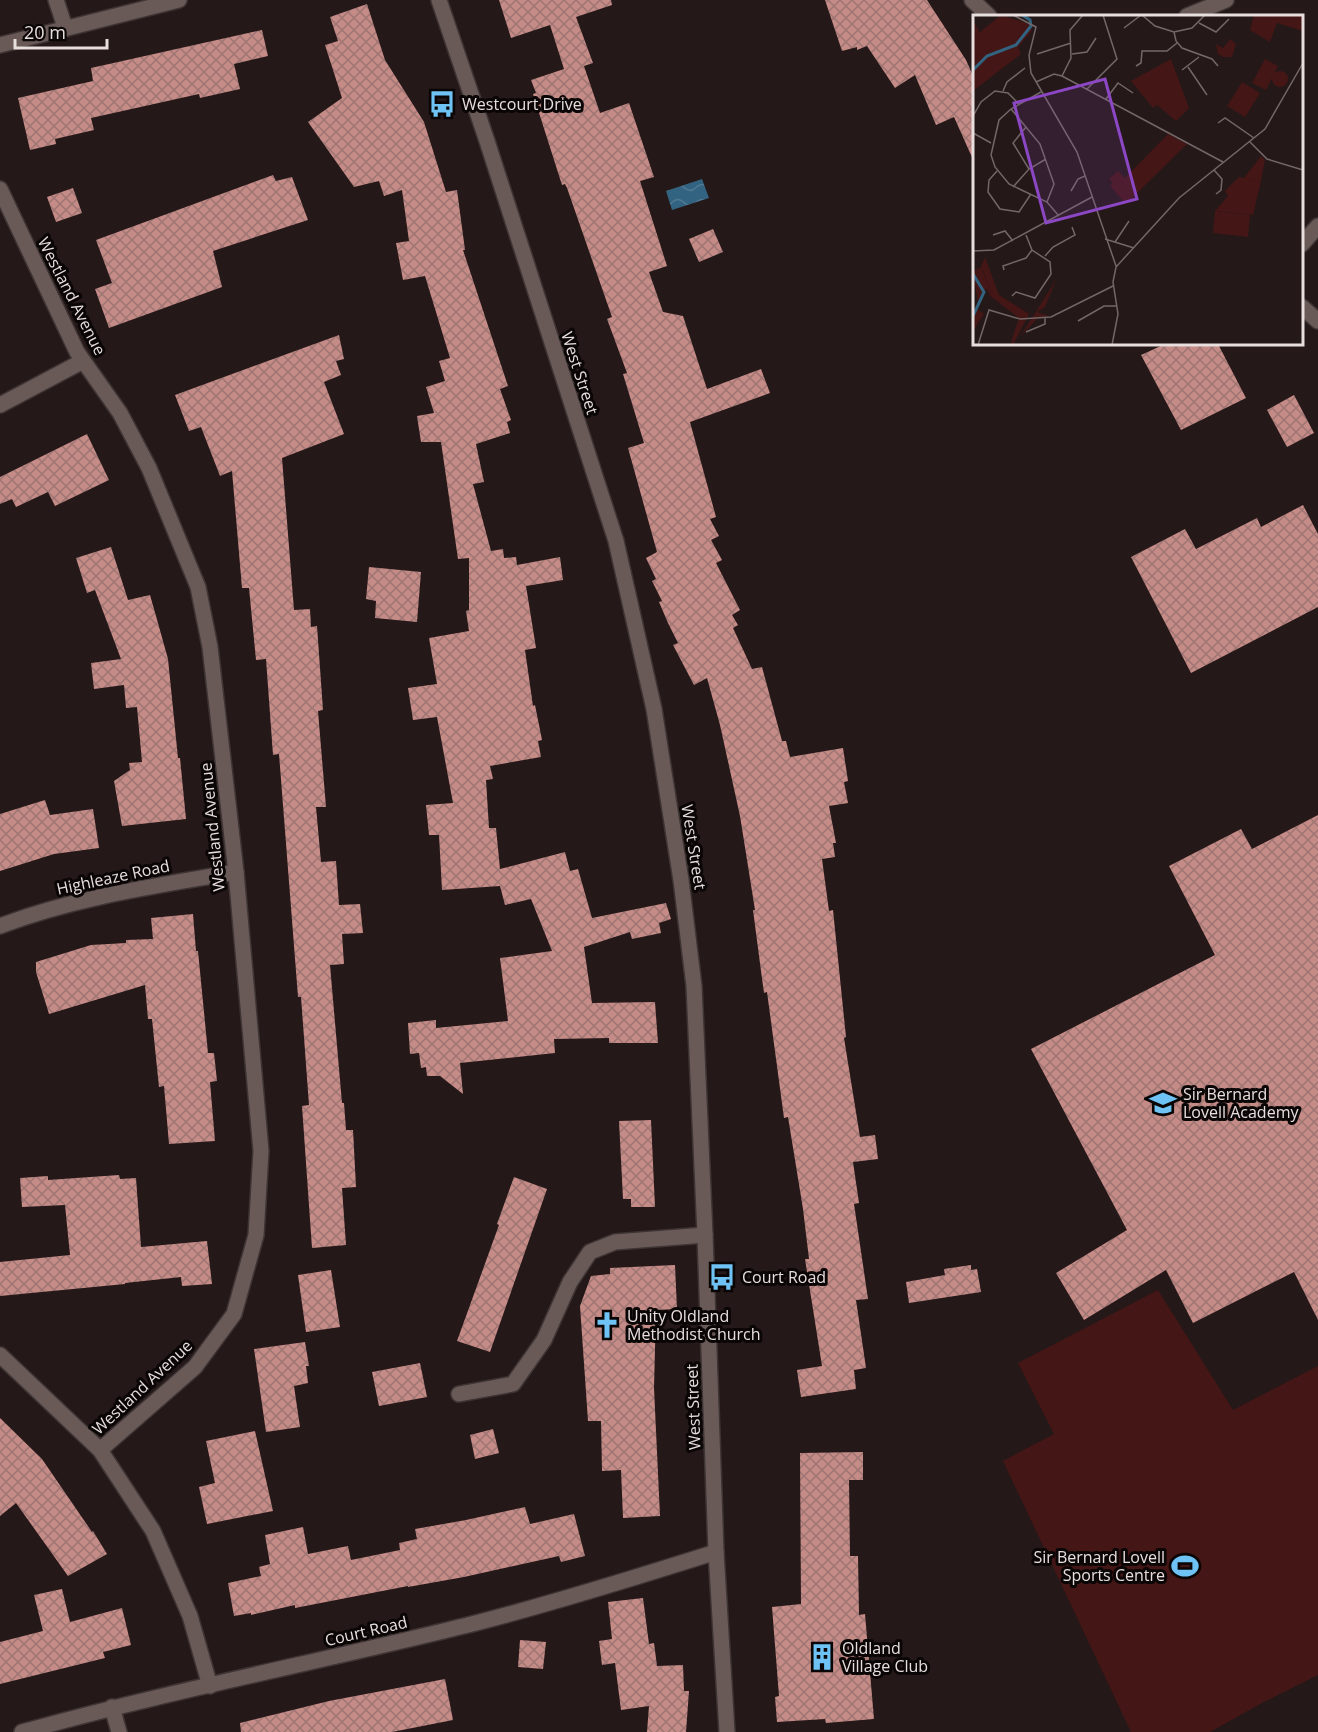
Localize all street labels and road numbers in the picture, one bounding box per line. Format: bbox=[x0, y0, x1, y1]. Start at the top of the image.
street label: Westland Avenue bbox=[33, 233, 111, 359]
street label: West Street bbox=[556, 329, 604, 418]
street label: Westland Avenue bbox=[194, 761, 230, 893]
street label: West Street bbox=[676, 803, 712, 891]
street label: Highleaze Road bbox=[54, 854, 172, 900]
street label: Westland Avenue bbox=[87, 1335, 197, 1439]
street label: West Street bbox=[680, 1363, 705, 1450]
street label: Court Road bbox=[323, 1611, 409, 1651]

